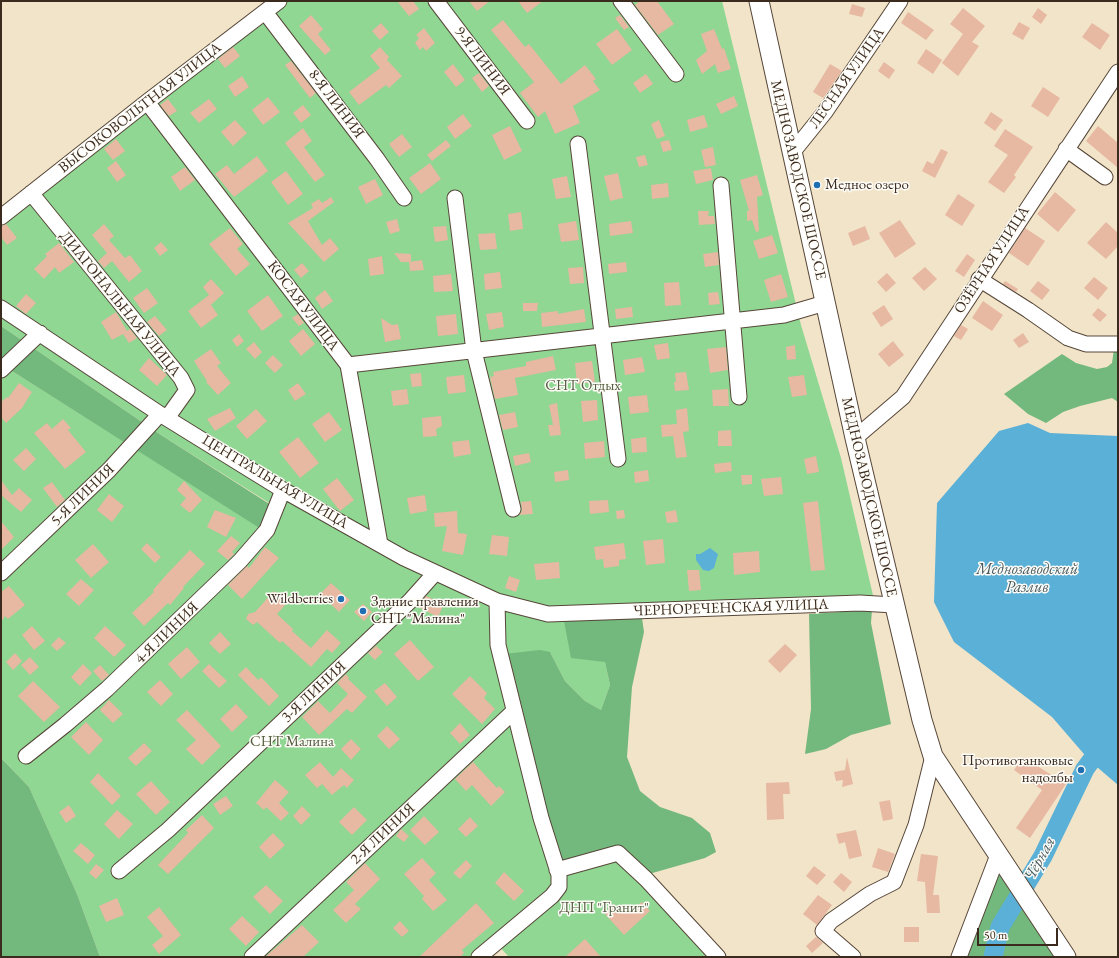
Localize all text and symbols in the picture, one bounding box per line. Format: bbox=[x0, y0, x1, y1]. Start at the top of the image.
street label: 9-Я ЛИНИЯ bbox=[450, 23, 514, 99]
street label: ЛЕСНАЯ УЛИЦА bbox=[806, 24, 888, 132]
street label: ВЫСОКОВОЛЬТНАЯ УЛИЦА bbox=[55, 39, 225, 177]
street label: 8-Я ЛИНИЯ bbox=[304, 66, 368, 142]
street label: МЕДНОЗАВОДСКОЕ ШОССЕ bbox=[766, 79, 830, 281]
place label: Медное озеро bbox=[825, 176, 909, 194]
marker: Медное озеро bbox=[812, 180, 822, 190]
street label: ОЗЁРНАЯ УЛИЦА bbox=[950, 203, 1034, 317]
street label: ДИАГОНАЛЬНАЯ УЛИЦА bbox=[56, 228, 184, 380]
street label: КОСАЯ УЛИЦА bbox=[263, 257, 343, 355]
park label: СНТ Отдых bbox=[545, 377, 621, 395]
street label: МЕДНОЗАВОДСКОЕ ШОССЕ bbox=[837, 396, 901, 598]
street label: ЦЕНТРАЛЬНАЯ УЛИЦА bbox=[199, 431, 351, 533]
street label: 5-Я ЛИНИЯ bbox=[47, 460, 119, 530]
water label: Меднозаводский Разлив bbox=[976, 560, 1078, 598]
place label: Wildberries bbox=[267, 590, 333, 608]
place label: Здание правления СНТ "Малина" bbox=[371, 593, 479, 628]
marker: Wildberries bbox=[336, 594, 346, 604]
street label: ЧЕРНОРЕЧЕНСКАЯ УЛИЦА bbox=[633, 596, 829, 620]
street label: 4-Я ЛИНИЯ bbox=[131, 598, 203, 668]
marker: Здание правления СНТ "Малина" bbox=[358, 606, 368, 616]
street label: 3-Я ЛИНИЯ bbox=[278, 658, 350, 726]
park label: СНТ Малина bbox=[250, 733, 334, 751]
place label: Противотанковые надолбы bbox=[962, 752, 1073, 787]
marker: Противотанковые надолбы bbox=[1076, 765, 1086, 775]
street label: 2-Я ЛИНИЯ bbox=[347, 800, 419, 868]
water label: Чёрная bbox=[1020, 834, 1060, 884]
park label: ДНП "Гранит" bbox=[559, 899, 649, 917]
scale bar bbox=[979, 920, 1060, 946]
text: 50 m bbox=[984, 927, 1007, 943]

